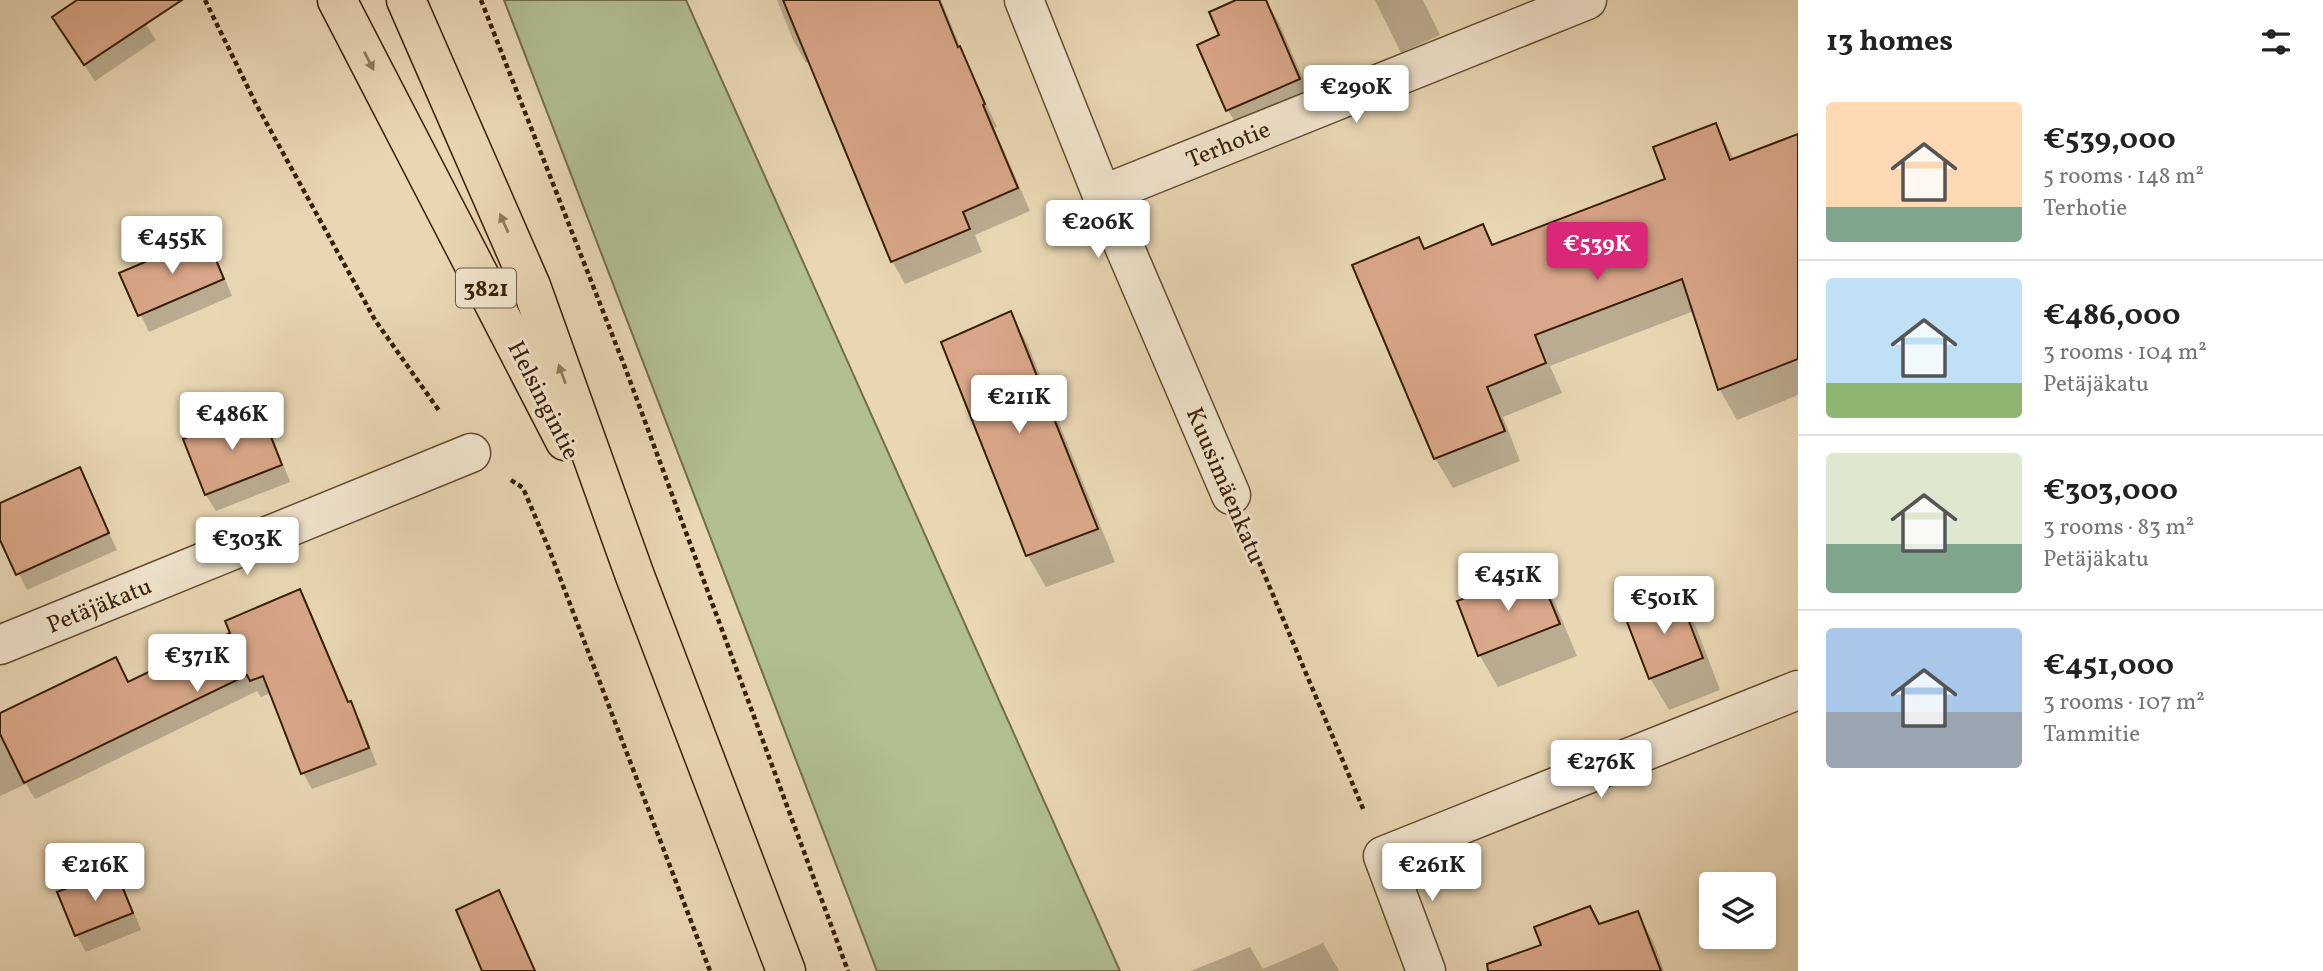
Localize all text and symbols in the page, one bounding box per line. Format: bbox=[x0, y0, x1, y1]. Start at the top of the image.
text: 13 homes bbox=[1826, 21, 1953, 63]
icon: filters bbox=[2257, 23, 2295, 61]
one-way arrow bbox=[363, 51, 374, 71]
pin: €290K bbox=[1307, 66, 1405, 125]
text: €290K bbox=[1320, 72, 1392, 104]
street label: Terhotie bbox=[1182, 114, 1276, 178]
text: €539,000 bbox=[2043, 119, 2176, 161]
icon: home bbox=[1882, 130, 1966, 214]
text: 5 rooms · 148 m² bbox=[2043, 161, 2204, 193]
text: Terhotie bbox=[2043, 193, 2127, 225]
pin: €206K bbox=[1049, 201, 1147, 260]
text: €206K bbox=[1062, 207, 1134, 239]
one-way arrow bbox=[498, 213, 509, 234]
pin: €455K bbox=[123, 216, 221, 276]
pin: €539K bbox=[1548, 222, 1646, 282]
text: €455K bbox=[137, 223, 207, 255]
text: €539K bbox=[1563, 229, 1631, 261]
road number: 3821 bbox=[456, 268, 516, 308]
text: €486,000 bbox=[2043, 295, 2181, 337]
icon: home bbox=[1882, 306, 1966, 390]
street label: Helsingintie bbox=[498, 336, 587, 466]
text: 3 rooms · 104 m² bbox=[2043, 337, 2207, 369]
one-way arrow bbox=[556, 363, 567, 384]
text: Petäjäkatu bbox=[2043, 369, 2149, 401]
pin: €211K bbox=[970, 376, 1068, 435]
text: €211K bbox=[987, 382, 1051, 414]
pin: €486K bbox=[183, 392, 281, 452]
text: €486K bbox=[196, 399, 268, 431]
street label: Kuusimäenkatu bbox=[1176, 403, 1272, 569]
text: €303,000 bbox=[2043, 470, 2178, 512]
icon: home bbox=[1882, 481, 1966, 565]
text: 3 rooms · 83 m² bbox=[2043, 512, 2194, 544]
pin: €303K bbox=[198, 518, 296, 577]
text: €303K bbox=[212, 524, 282, 556]
text: Petäjäkatu bbox=[2043, 544, 2149, 576]
pin: €451K bbox=[1459, 554, 1557, 613]
text: €451K bbox=[1474, 560, 1542, 592]
street label: Petäjäkatu bbox=[42, 570, 157, 643]
pin: €501K bbox=[1615, 576, 1713, 636]
text: €501K bbox=[1630, 583, 1698, 615]
pin: €371K bbox=[148, 634, 246, 694]
text: €371K bbox=[164, 641, 230, 673]
text: €451,000 bbox=[2043, 645, 2174, 687]
icon: home bbox=[1882, 656, 1966, 740]
text: 3 rooms · 107 m² bbox=[2043, 687, 2205, 719]
text: Tammitie bbox=[2043, 719, 2140, 751]
pin: €276K bbox=[1552, 740, 1650, 800]
text: €276K bbox=[1567, 747, 1635, 779]
pin: €216K bbox=[46, 844, 144, 903]
pin: €261K bbox=[1383, 844, 1481, 903]
text: €216K bbox=[61, 850, 129, 882]
text: €261K bbox=[1398, 850, 1466, 882]
map controls bbox=[1699, 872, 1776, 949]
button: layers bbox=[1699, 872, 1776, 949]

